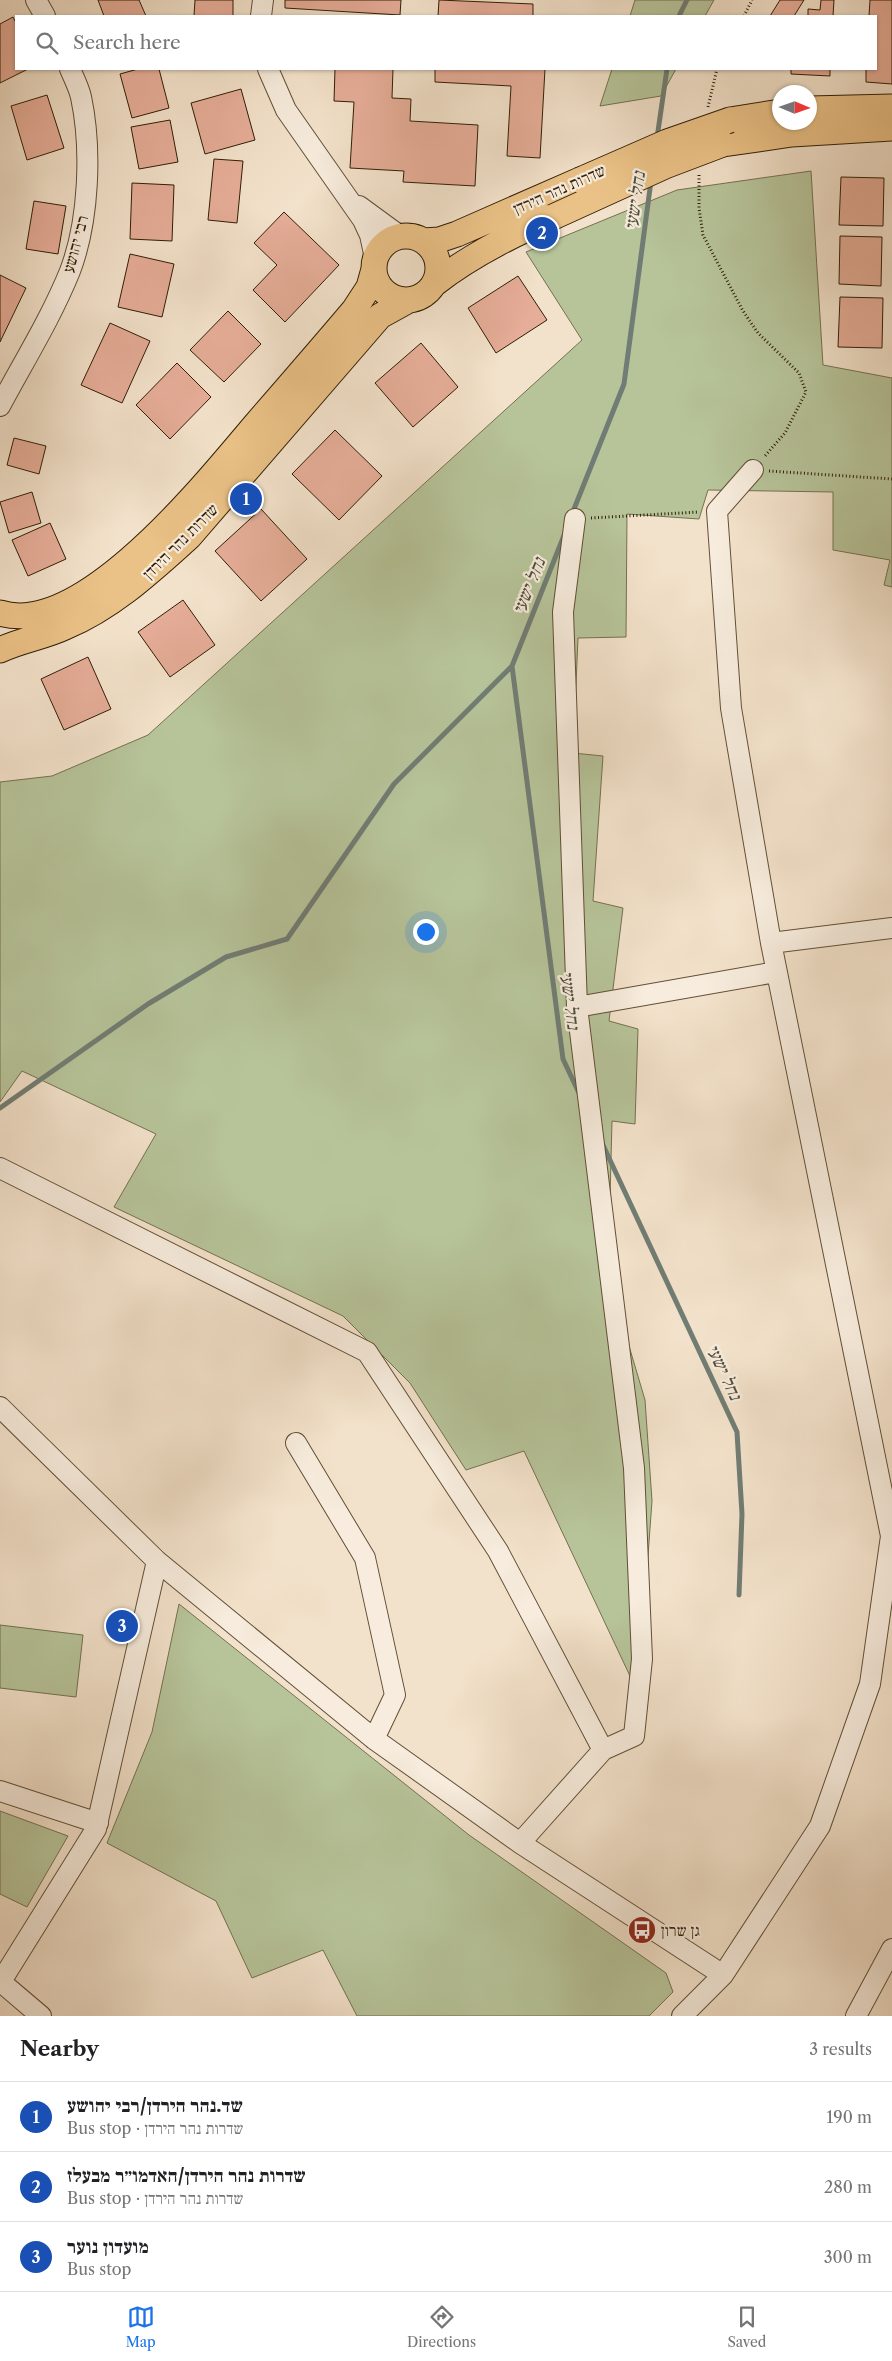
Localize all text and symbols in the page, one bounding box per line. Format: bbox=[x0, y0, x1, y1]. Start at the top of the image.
search box bbox=[15, 15, 877, 70]
icon: search bbox=[33, 29, 61, 57]
text: Search here bbox=[73, 31, 181, 54]
north arrow bbox=[772, 85, 817, 130]
street label: שדרות נהר הירדן bbox=[510, 160, 608, 218]
water label: נחל ישעי bbox=[620, 168, 650, 232]
street label: רבי יהושע bbox=[58, 213, 92, 275]
pin: 2 bbox=[526, 214, 558, 252]
pin: 1 bbox=[230, 480, 262, 518]
street label: שדרות נהר הירדן bbox=[138, 499, 222, 583]
water label: נחל ישעי bbox=[508, 553, 551, 617]
your location bbox=[413, 919, 439, 945]
water label: נחל ישעי bbox=[555, 969, 585, 1033]
water label: נחל ישעי bbox=[702, 1341, 747, 1405]
pin: 3 bbox=[106, 1607, 138, 1645]
bus stop icon: גן שרון bbox=[627, 1915, 657, 1945]
place label: גן שרון bbox=[661, 1920, 700, 1940]
text: Nearby bbox=[20, 2036, 99, 2061]
text: 3 results bbox=[809, 2039, 872, 2059]
text: שד.נהר הירדן/רבי יהושע bbox=[67, 2094, 243, 2117]
text: 1 bbox=[32, 2107, 40, 2127]
text: 190 m bbox=[827, 2107, 872, 2127]
text: Bus stop · שדרות נהר הירדן bbox=[67, 2118, 243, 2138]
text: שדרות נהר הירדן/האדמו״ר מבעלז bbox=[67, 2164, 306, 2187]
text: 2 bbox=[31, 2177, 41, 2197]
text: 280 m bbox=[824, 2177, 872, 2197]
text: Bus stop · שדרות נהר הירדן bbox=[67, 2188, 243, 2208]
text: מועדון נוער bbox=[67, 2235, 149, 2258]
text: 3 bbox=[31, 2247, 41, 2267]
text: 300 m bbox=[824, 2247, 872, 2267]
text: Bus stop bbox=[67, 2259, 131, 2279]
tab: Map bbox=[126, 2303, 156, 2351]
tab: Directions bbox=[407, 2303, 476, 2351]
tab: Saved bbox=[727, 2303, 766, 2351]

